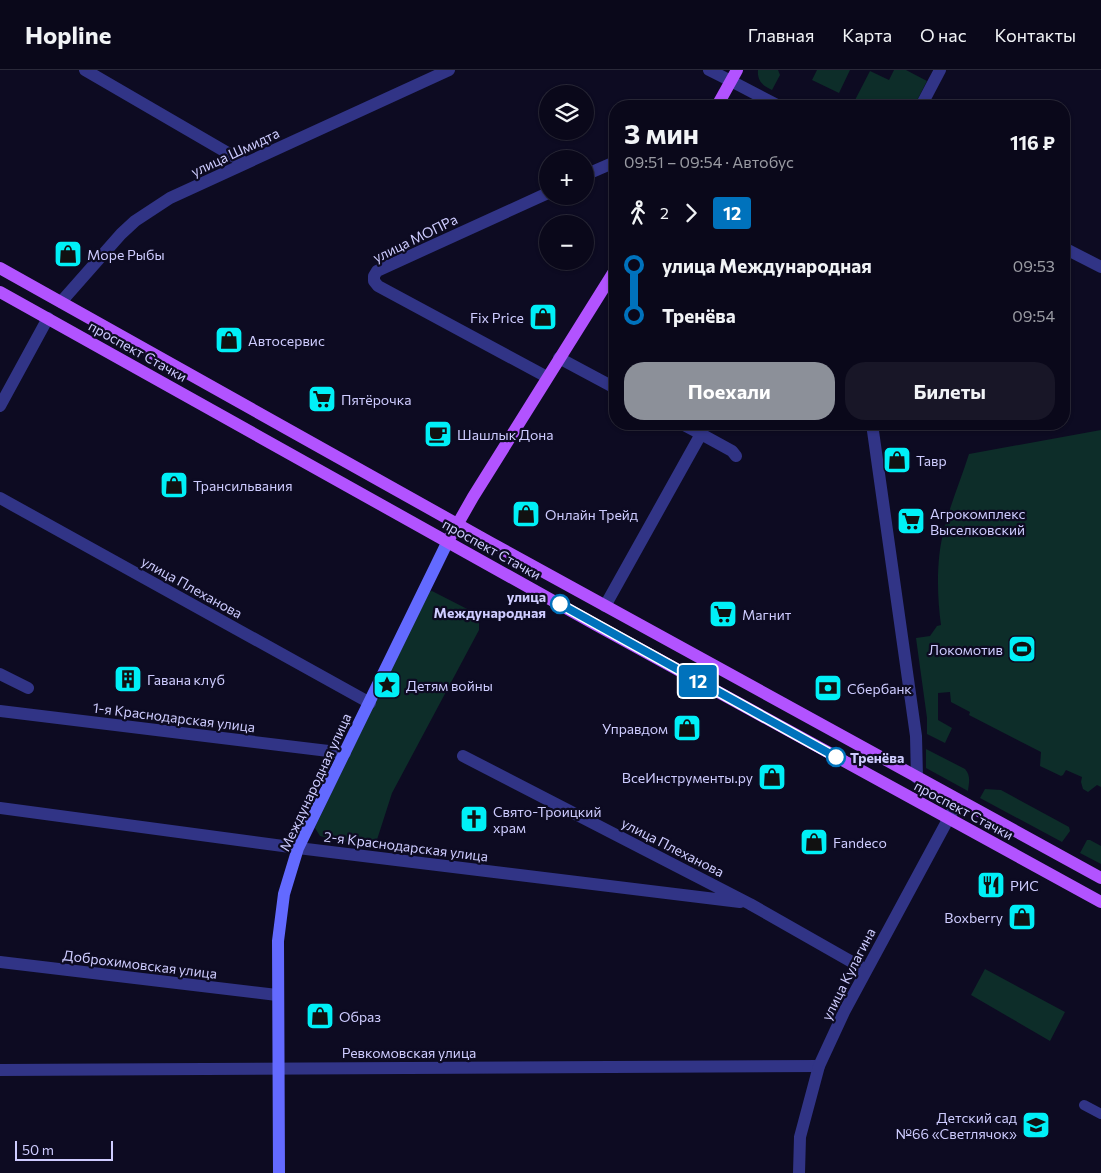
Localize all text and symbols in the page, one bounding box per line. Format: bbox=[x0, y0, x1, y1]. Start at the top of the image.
text: Hopline bbox=[25, 20, 111, 49]
text: Главная bbox=[748, 24, 814, 46]
text: Карта bbox=[842, 24, 892, 46]
text: О нас bbox=[920, 24, 967, 46]
text: Контакты bbox=[995, 24, 1076, 46]
map controls bbox=[539, 85, 594, 270]
button: layers bbox=[539, 85, 594, 140]
text: 3 мин bbox=[624, 116, 699, 150]
street label: улица Шмидта bbox=[188, 124, 282, 180]
text: 116 ₽ bbox=[1010, 131, 1055, 154]
button: + bbox=[539, 150, 594, 205]
text: 09:51 – 09:54 · Автобус bbox=[624, 152, 794, 171]
icon: walk bbox=[624, 199, 652, 227]
icon: forward bbox=[677, 199, 705, 227]
text: 12 bbox=[723, 202, 741, 224]
text: 2 bbox=[660, 203, 669, 222]
street label: улица МОПРа bbox=[370, 210, 460, 266]
button: − bbox=[539, 215, 594, 270]
shop icon: Море Рыбы bbox=[53, 239, 83, 269]
place label: Море Рыбы bbox=[87, 246, 165, 263]
text: улица Международная bbox=[662, 254, 872, 277]
text: 09:53 bbox=[1013, 256, 1055, 275]
shop icon: Fix Price bbox=[528, 302, 558, 332]
text: Тренёва bbox=[662, 304, 736, 327]
text: 09:54 bbox=[1012, 306, 1055, 325]
place label: Fix Price bbox=[470, 309, 524, 326]
street label: проспект Стачки bbox=[86, 317, 190, 385]
shop icon: Автосервис bbox=[214, 325, 244, 355]
place label: Автосервис bbox=[248, 332, 325, 349]
button: Поехали bbox=[624, 362, 835, 420]
button: Билеты bbox=[845, 362, 1055, 420]
supermarket icon: Пятёрочка bbox=[307, 384, 337, 414]
place label: Пятёрочка bbox=[341, 391, 411, 408]
cafe icon: Шашлык Дона bbox=[423, 419, 453, 449]
place label: Шашлык Дона bbox=[457, 426, 553, 443]
shop icon: Тавр bbox=[882, 445, 912, 475]
place label: Тавр bbox=[916, 452, 947, 469]
shop icon: Трансильвания bbox=[159, 470, 189, 500]
place label: Трансильвания bbox=[193, 477, 293, 494]
shop icon: Онлайн Трейд bbox=[511, 499, 541, 529]
place label: Агрокомплекс Выселковский bbox=[930, 505, 1025, 538]
place label: Онлайн Трейд bbox=[545, 506, 638, 523]
supermarket icon: Агрокомплекс Выселковский bbox=[896, 506, 926, 536]
street label: проспект Стачки bbox=[440, 515, 544, 583]
street label: улица Плеханова bbox=[139, 552, 245, 622]
place label: улица Международная bbox=[434, 588, 546, 621]
marker: улица Международная bbox=[550, 594, 570, 614]
supermarket icon: Магнит bbox=[708, 599, 738, 629]
place label: Магнит bbox=[742, 606, 792, 623]
sports icon: Локомотив bbox=[1007, 634, 1037, 664]
place label: Локомотив bbox=[928, 641, 1003, 658]
building icon: Гавана клуб bbox=[113, 664, 143, 694]
line badge: 12 bbox=[676, 665, 720, 697]
place icon: Детям войны bbox=[372, 670, 402, 700]
text: 12 bbox=[689, 670, 707, 692]
place label: Гавана клуб bbox=[147, 671, 225, 688]
bank icon: Сбербанк bbox=[813, 673, 843, 703]
place label: Детям войны bbox=[406, 677, 493, 694]
place label: Сбербанк bbox=[847, 680, 912, 697]
street label: 1-я Краснодарская улица bbox=[92, 699, 256, 735]
street label: Международная улица bbox=[275, 710, 355, 854]
shop icon: Управдом bbox=[672, 713, 702, 743]
place label: Управдом bbox=[602, 720, 668, 737]
marker: Тренёва bbox=[826, 747, 846, 767]
place label: Тренёва bbox=[850, 749, 904, 766]
shop icon: ВсеИнструменты.ру bbox=[757, 762, 787, 792]
place label: ВсеИнструменты.ру bbox=[622, 769, 753, 786]
street label: проспект Стачки bbox=[912, 777, 1016, 843]
place label: Свято-Троицкий храм bbox=[493, 803, 601, 836]
church icon: Свято-Троицкий храм bbox=[459, 804, 489, 834]
street label: улица Плеханова bbox=[619, 814, 727, 880]
street label: 2-я Краснодарская улица bbox=[323, 827, 489, 865]
shop icon: Fandeco bbox=[799, 827, 829, 857]
place label: Fandeco bbox=[833, 834, 887, 851]
restaurant icon: РИС bbox=[976, 870, 1006, 900]
place label: РИС bbox=[1010, 877, 1039, 894]
shop icon: Boxberry bbox=[1007, 902, 1037, 932]
place label: Boxberry bbox=[944, 909, 1003, 926]
street label: улица Кулагина bbox=[817, 925, 879, 1023]
street label: Доброхимовская улица bbox=[62, 946, 218, 982]
shop icon: Образ bbox=[305, 1001, 335, 1031]
place label: Образ bbox=[339, 1008, 381, 1025]
street label: Ревкомовская улица bbox=[342, 1044, 476, 1061]
place label: Детский сад №66 «Светлячок» bbox=[896, 1109, 1017, 1142]
school or university icon: Детский сад №66 «Светлячок» bbox=[1021, 1110, 1051, 1140]
scale bar bbox=[15, 1138, 112, 1161]
text: 50 m bbox=[22, 1141, 54, 1158]

